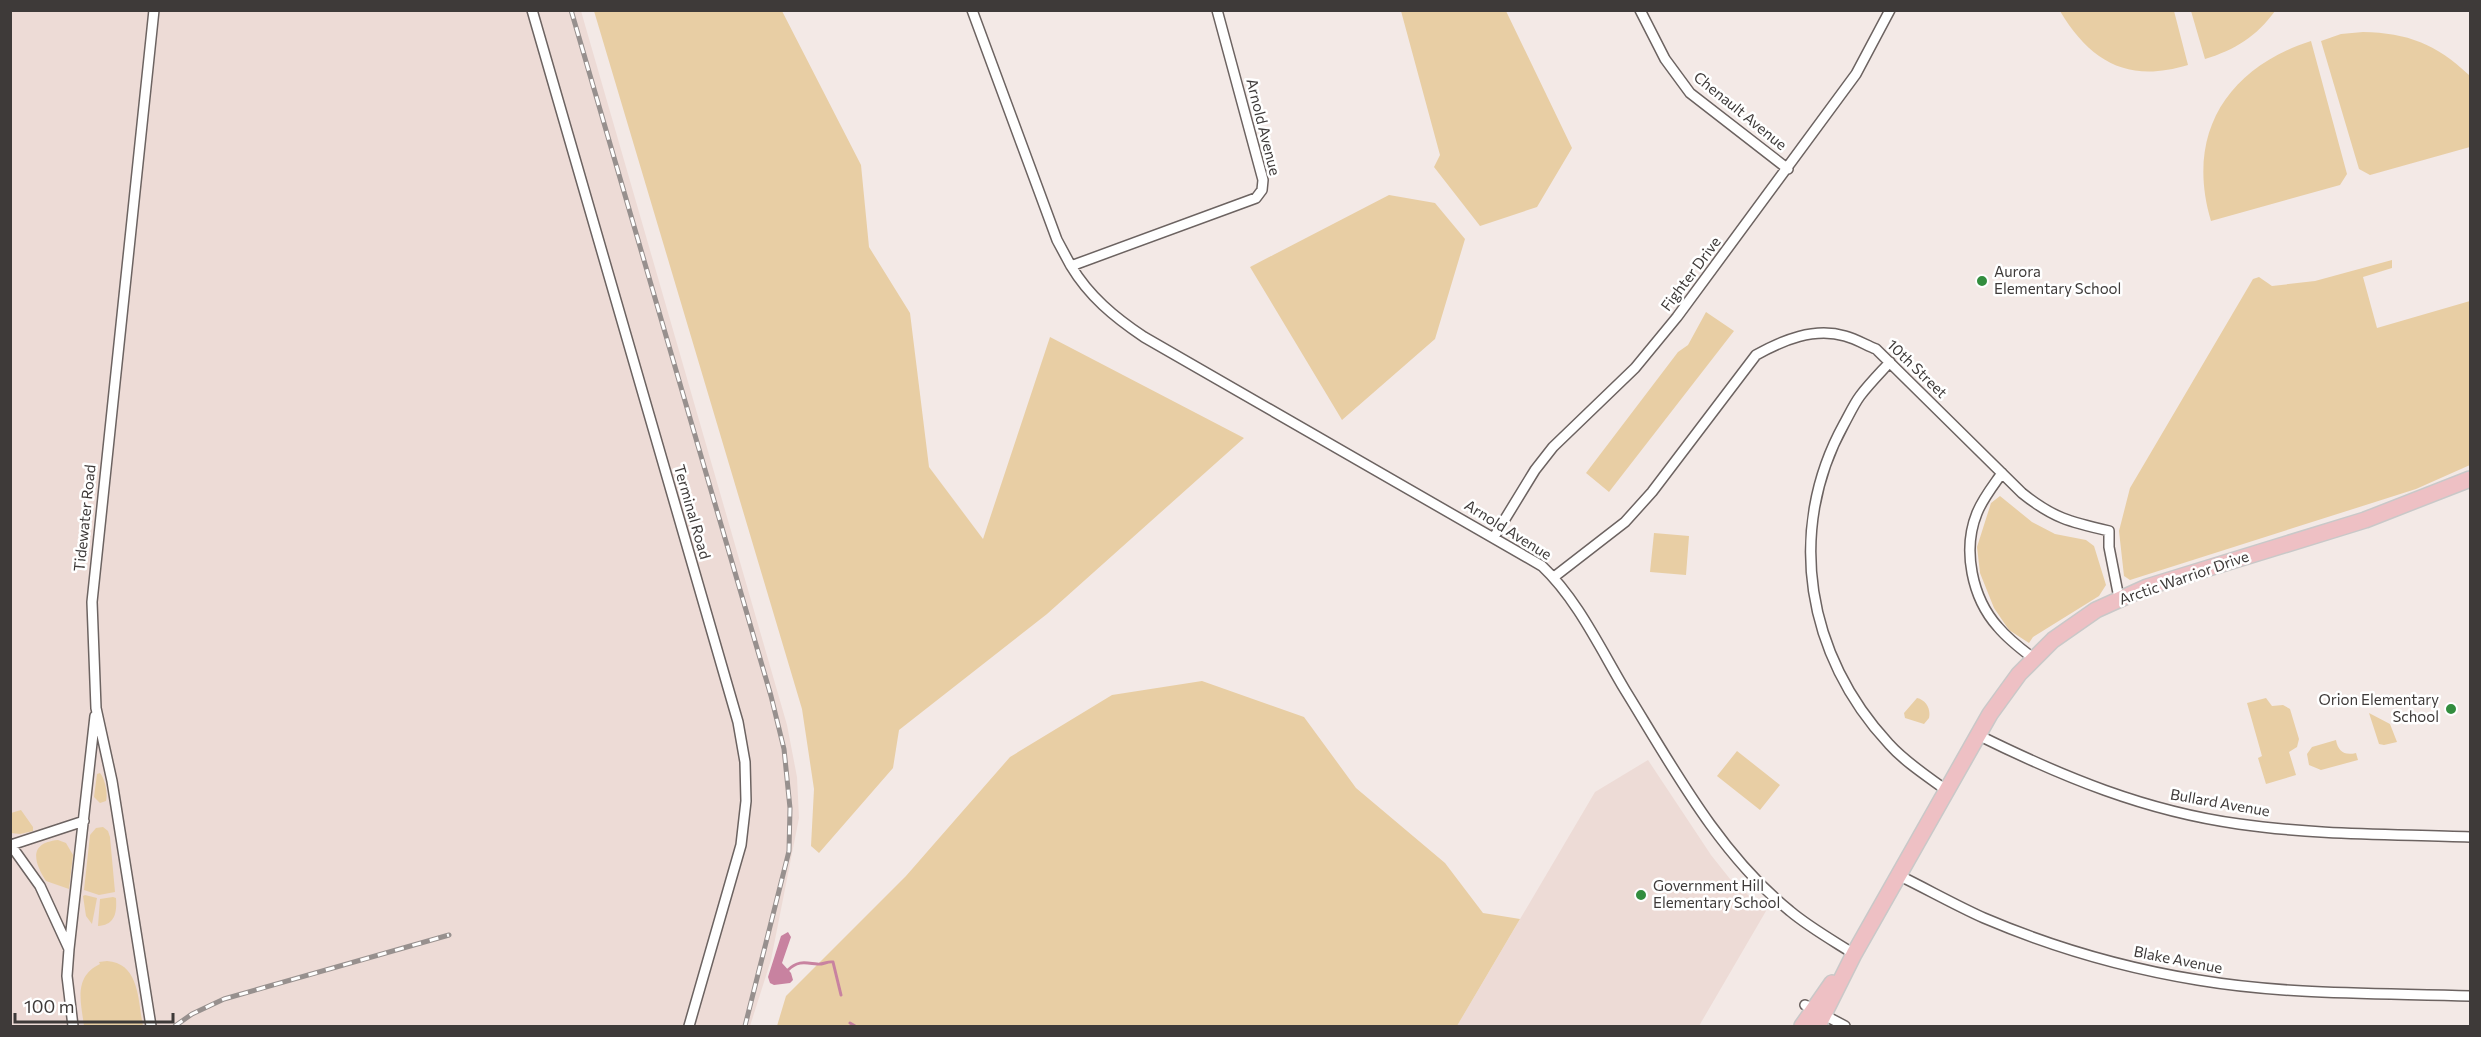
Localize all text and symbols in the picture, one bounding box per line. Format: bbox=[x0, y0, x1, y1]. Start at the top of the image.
street label: Chenault Avenue bbox=[1690, 67, 1791, 153]
street label: Arnold Avenue bbox=[1243, 76, 1285, 177]
street label: Fighter Drive bbox=[1656, 233, 1724, 314]
place label: Aurora Elementary School bbox=[1994, 262, 2121, 297]
marker: Aurora Elementary School bbox=[1975, 274, 1989, 288]
street label: 10th Street bbox=[1884, 335, 1951, 401]
street label: Terminal Road bbox=[671, 462, 715, 561]
street label: Tidewater Road bbox=[69, 464, 99, 572]
street label: Arnold Avenue bbox=[1462, 495, 1555, 563]
street label: Arctic Warrior Drive bbox=[2116, 546, 2251, 608]
place label: Orion Elementary School bbox=[2318, 690, 2439, 725]
marker: Orion Elementary School bbox=[2444, 702, 2458, 716]
street label: Bullard Avenue bbox=[2169, 784, 2271, 820]
place label: Government Hill Elementary School bbox=[1653, 876, 1780, 911]
marker: Government Hill Elementary School bbox=[1634, 888, 1648, 902]
street label: Blake Avenue bbox=[2132, 942, 2224, 976]
scale bar bbox=[15, 986, 172, 1024]
text: 100 m bbox=[24, 995, 74, 1017]

